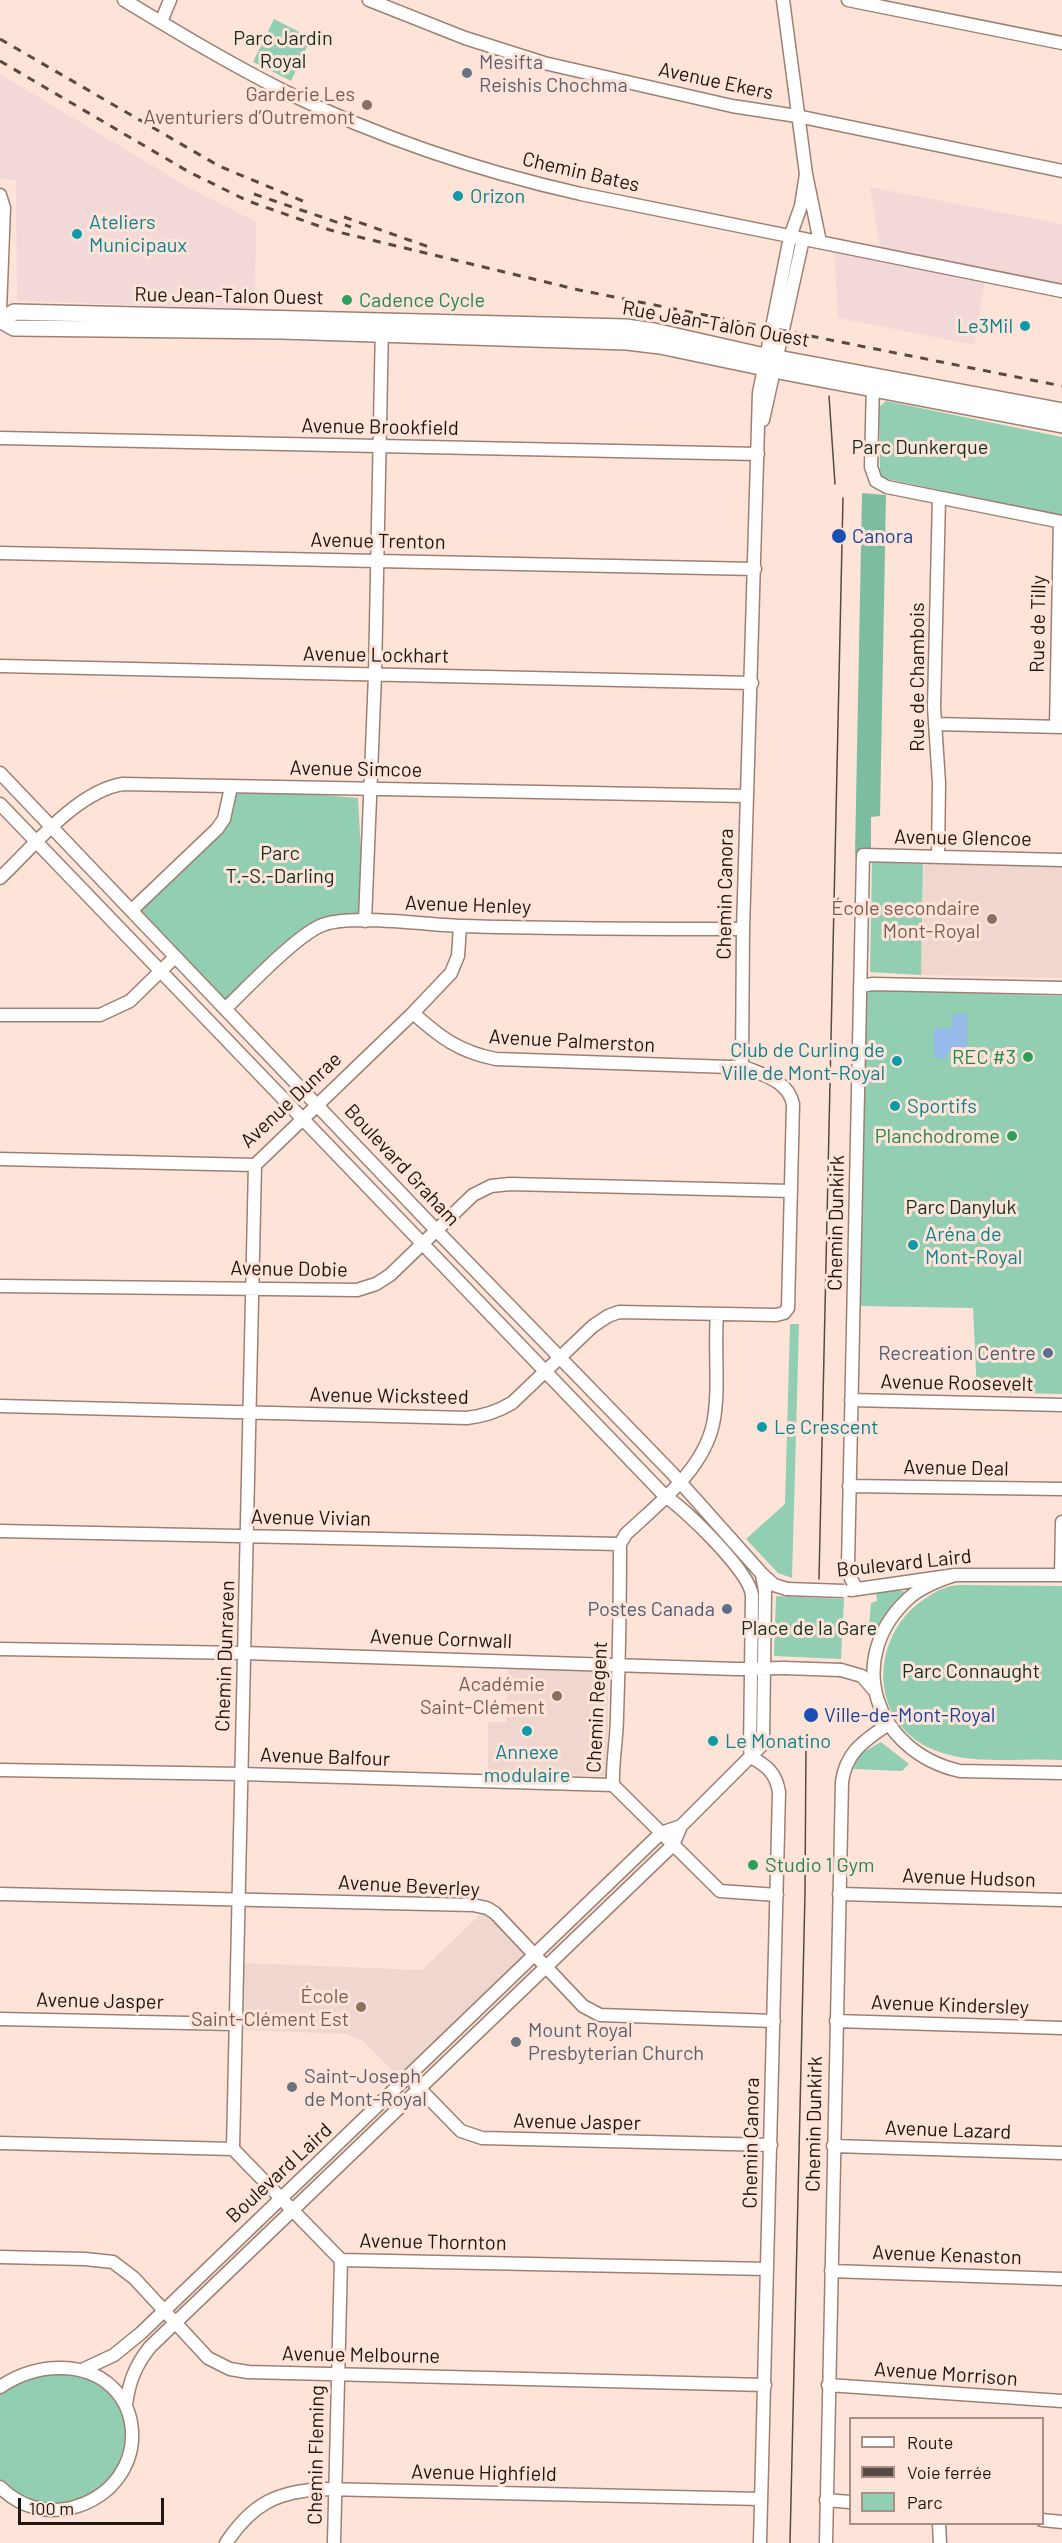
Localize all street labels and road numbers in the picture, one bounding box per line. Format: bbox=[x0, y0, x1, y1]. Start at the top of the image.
street label: Avenue Ekers bbox=[656, 57, 776, 105]
street label: Chemin Bates bbox=[520, 147, 642, 197]
street label: Rue Jean-Talon Ouest bbox=[134, 282, 324, 310]
street label: Rue Jean-Talon Ouest bbox=[621, 296, 811, 352]
street label: Avenue Brookfield bbox=[301, 414, 459, 440]
street label: Avenue Trenton bbox=[310, 528, 446, 554]
street label: Rue de Tilly bbox=[1025, 575, 1051, 673]
street label: Rue de Chambois bbox=[905, 602, 929, 752]
street label: Avenue Lockhart bbox=[303, 642, 449, 668]
street label: Avenue Simcoe bbox=[289, 756, 423, 782]
street label: Avenue Glencoe bbox=[894, 825, 1032, 851]
street label: Chemin Canora bbox=[712, 828, 738, 960]
street label: Avenue Henley bbox=[404, 891, 532, 919]
street label: Avenue Palmerston bbox=[488, 1025, 656, 1057]
street label: Avenue Dunrae bbox=[236, 1047, 346, 1153]
street label: Boulevard Graham bbox=[339, 1099, 465, 1231]
street label: Chemin Dunkirk bbox=[823, 1155, 849, 1291]
street label: Avenue Dobie bbox=[230, 1256, 348, 1282]
street label: Avenue Roosevelt bbox=[880, 1370, 1034, 1396]
street label: Avenue Wicksteed bbox=[309, 1383, 469, 1409]
street label: Avenue Deal bbox=[903, 1455, 1009, 1481]
street label: Avenue Vivian bbox=[251, 1505, 371, 1531]
street label: Boulevard Laird bbox=[835, 1544, 973, 1582]
street label: Chemin Dunraven bbox=[210, 1580, 240, 1732]
street label: Avenue Cornwall bbox=[370, 1625, 512, 1653]
street label: Chemin Regent bbox=[582, 1640, 612, 1774]
street label: Avenue Balfour bbox=[260, 1743, 390, 1771]
street label: Avenue Hudson bbox=[902, 1864, 1036, 1892]
street label: Avenue Beverley bbox=[338, 1870, 480, 1902]
street label: Avenue Jasper bbox=[36, 1988, 164, 2014]
street label: Avenue Kindersley bbox=[871, 1990, 1029, 2020]
street label: Chemin Dunkirk bbox=[801, 2056, 827, 2192]
street label: Chemin Canora bbox=[738, 2077, 764, 2209]
street label: Avenue Jasper bbox=[513, 2109, 641, 2135]
street label: Avenue Lazard bbox=[884, 2116, 1012, 2144]
street label: Boulevard Laird bbox=[221, 2118, 337, 2228]
street label: Avenue Thornton bbox=[359, 2229, 507, 2255]
street label: Avenue Kenaston bbox=[872, 2240, 1022, 2270]
street label: Avenue Melbourne bbox=[282, 2342, 440, 2368]
street label: Avenue Morrison bbox=[873, 2357, 1019, 2391]
street label: Chemin Fleming bbox=[303, 2385, 329, 2525]
street label: Avenue Highfield bbox=[411, 2460, 557, 2486]

